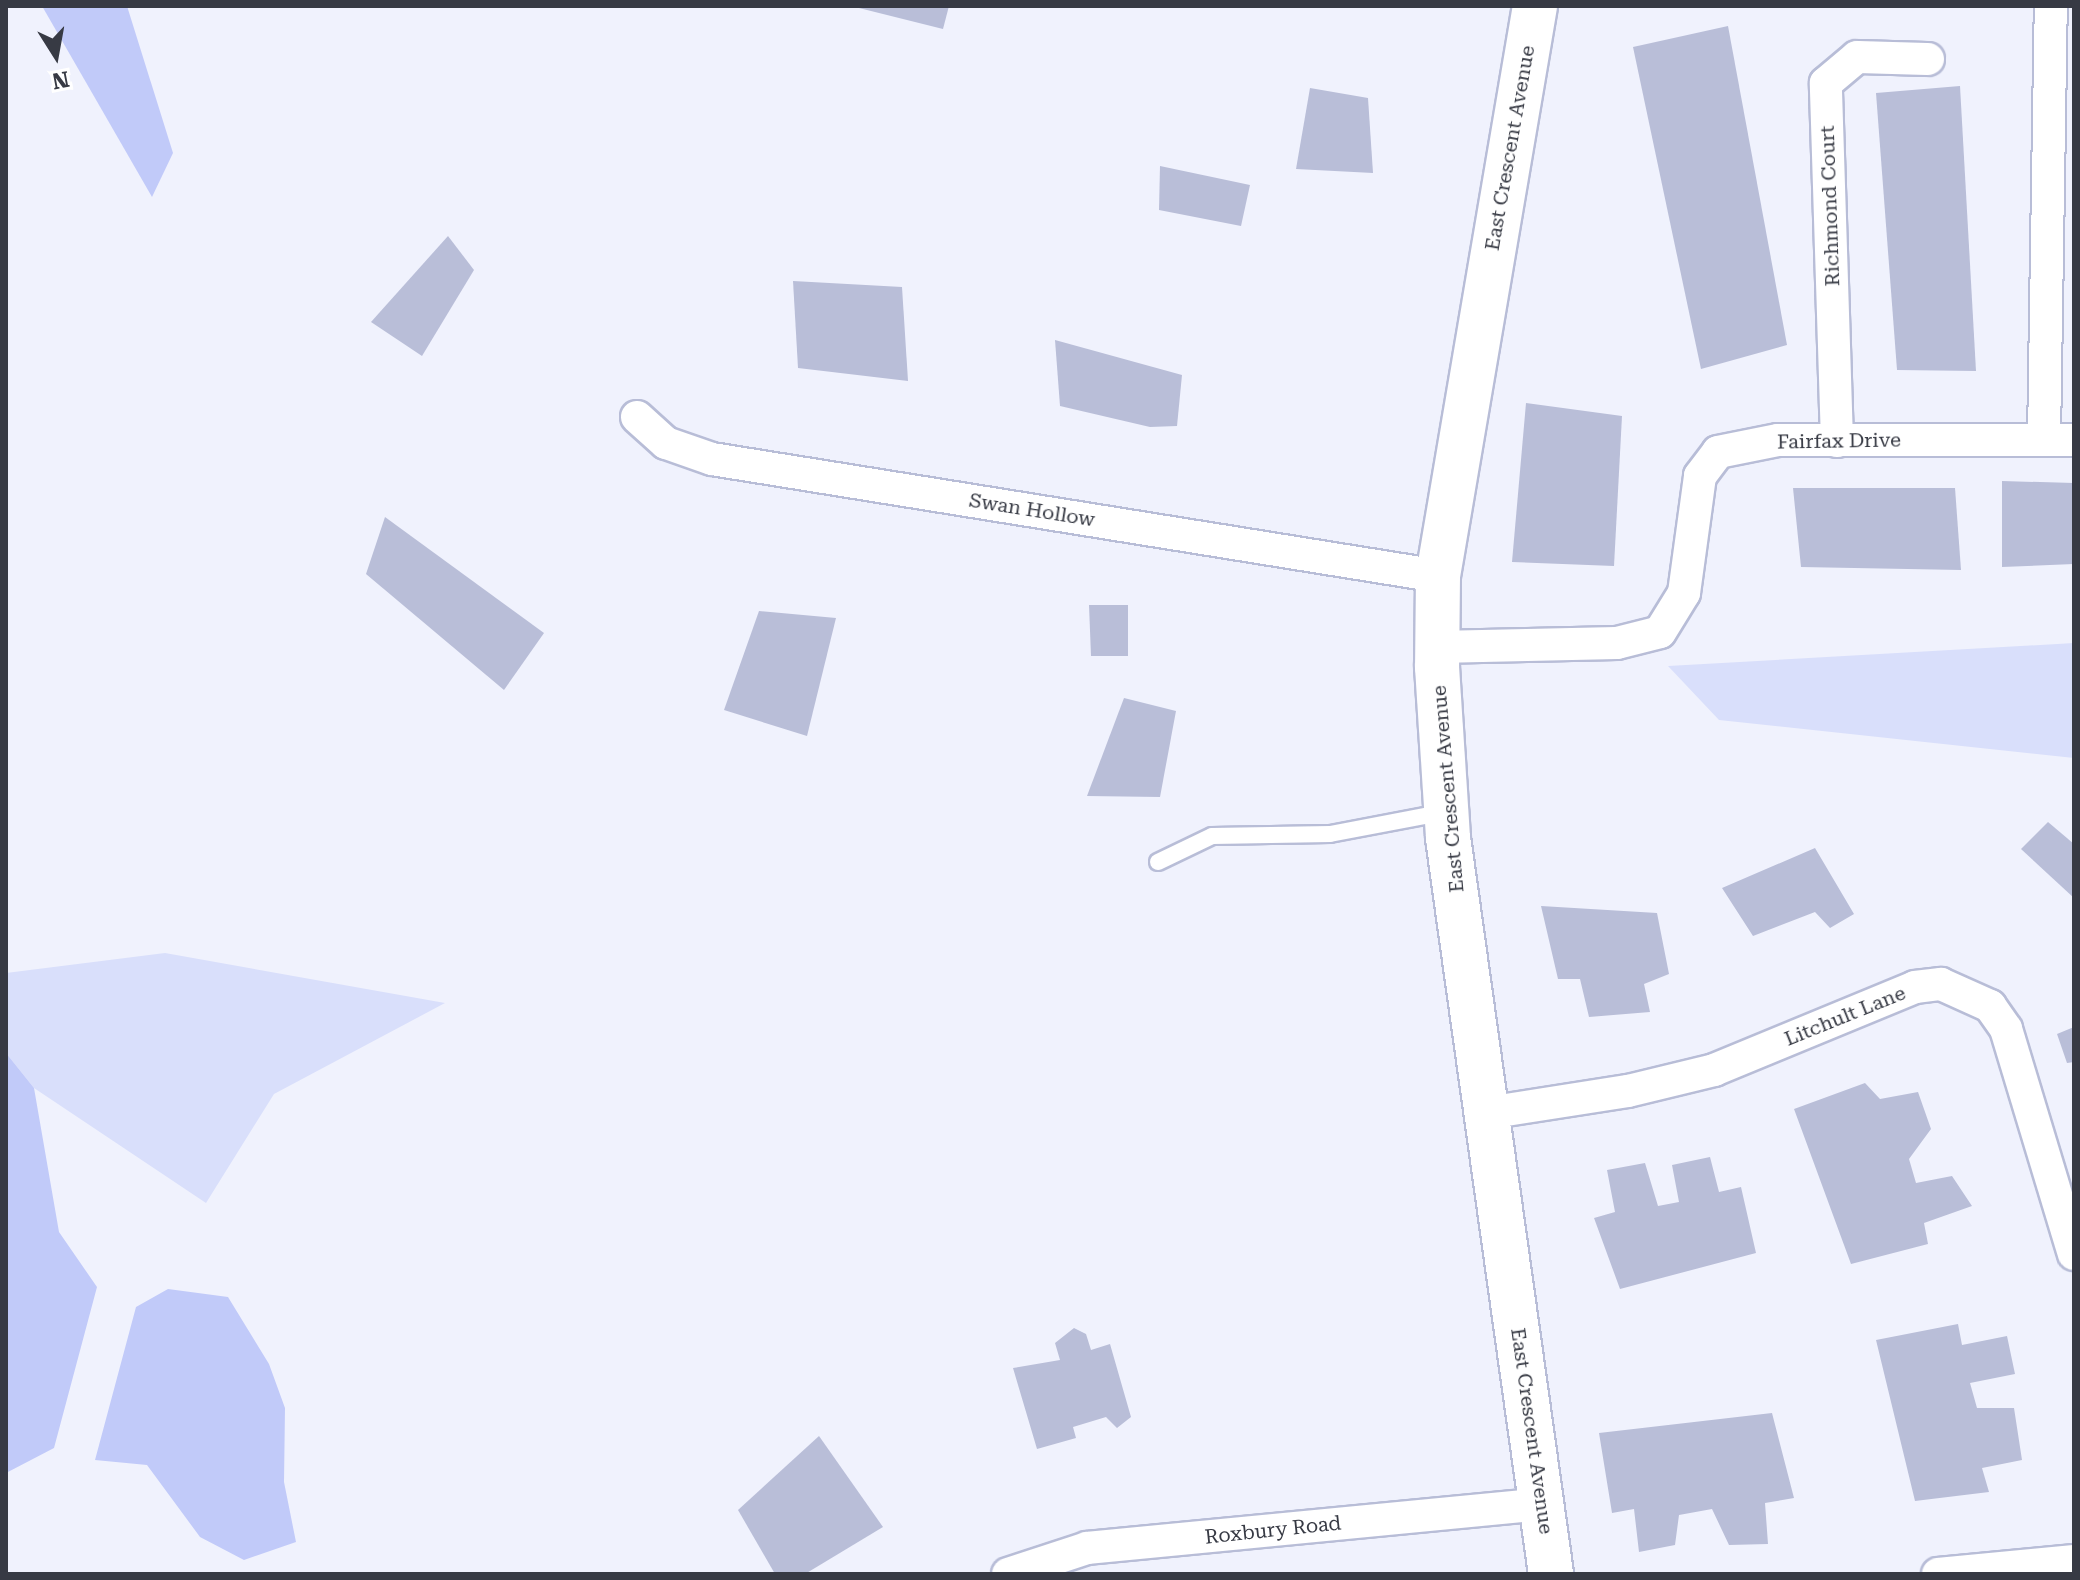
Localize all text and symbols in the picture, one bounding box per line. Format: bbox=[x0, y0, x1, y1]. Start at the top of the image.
north arrow bbox=[16, 16, 96, 96]
street label: East Crescent Avenue bbox=[1480, 44, 1540, 252]
text: N bbox=[50, 66, 71, 94]
street label: Richmond Court bbox=[1815, 125, 1845, 287]
street label: Fairfax Drive bbox=[1777, 428, 1901, 454]
street label: Swan Hollow bbox=[967, 488, 1097, 532]
street label: East Crescent Avenue bbox=[1427, 684, 1469, 894]
street label: Litchult Lane bbox=[1781, 981, 1909, 1051]
street label: East Crescent Avenue bbox=[1506, 1326, 1558, 1536]
street label: Roxbury Road bbox=[1204, 1511, 1342, 1549]

